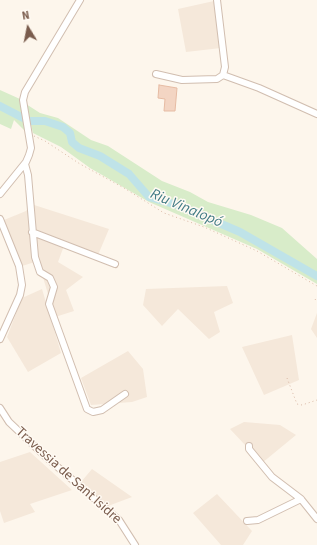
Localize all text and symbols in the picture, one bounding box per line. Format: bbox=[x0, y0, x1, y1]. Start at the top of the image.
north arrow bbox=[8, 8, 48, 48]
text: N bbox=[21, 8, 31, 24]
water label: Riu Vinalopó bbox=[147, 186, 225, 232]
street label: Travessia de Sant Isidre bbox=[12, 424, 124, 528]

